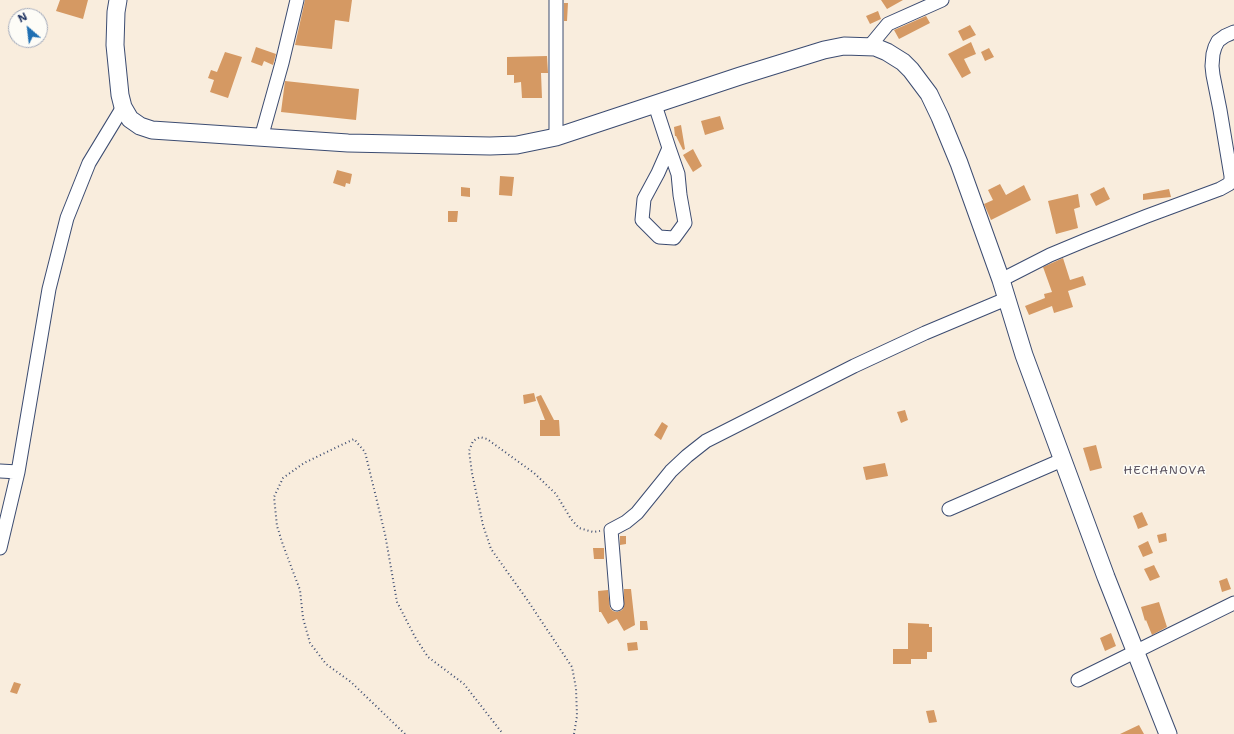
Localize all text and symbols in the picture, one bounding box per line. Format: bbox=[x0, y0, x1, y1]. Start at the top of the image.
north arrow bbox=[8, 8, 48, 48]
text: N bbox=[15, 9, 30, 27]
district label: HECHANOVA bbox=[1124, 464, 1206, 478]

